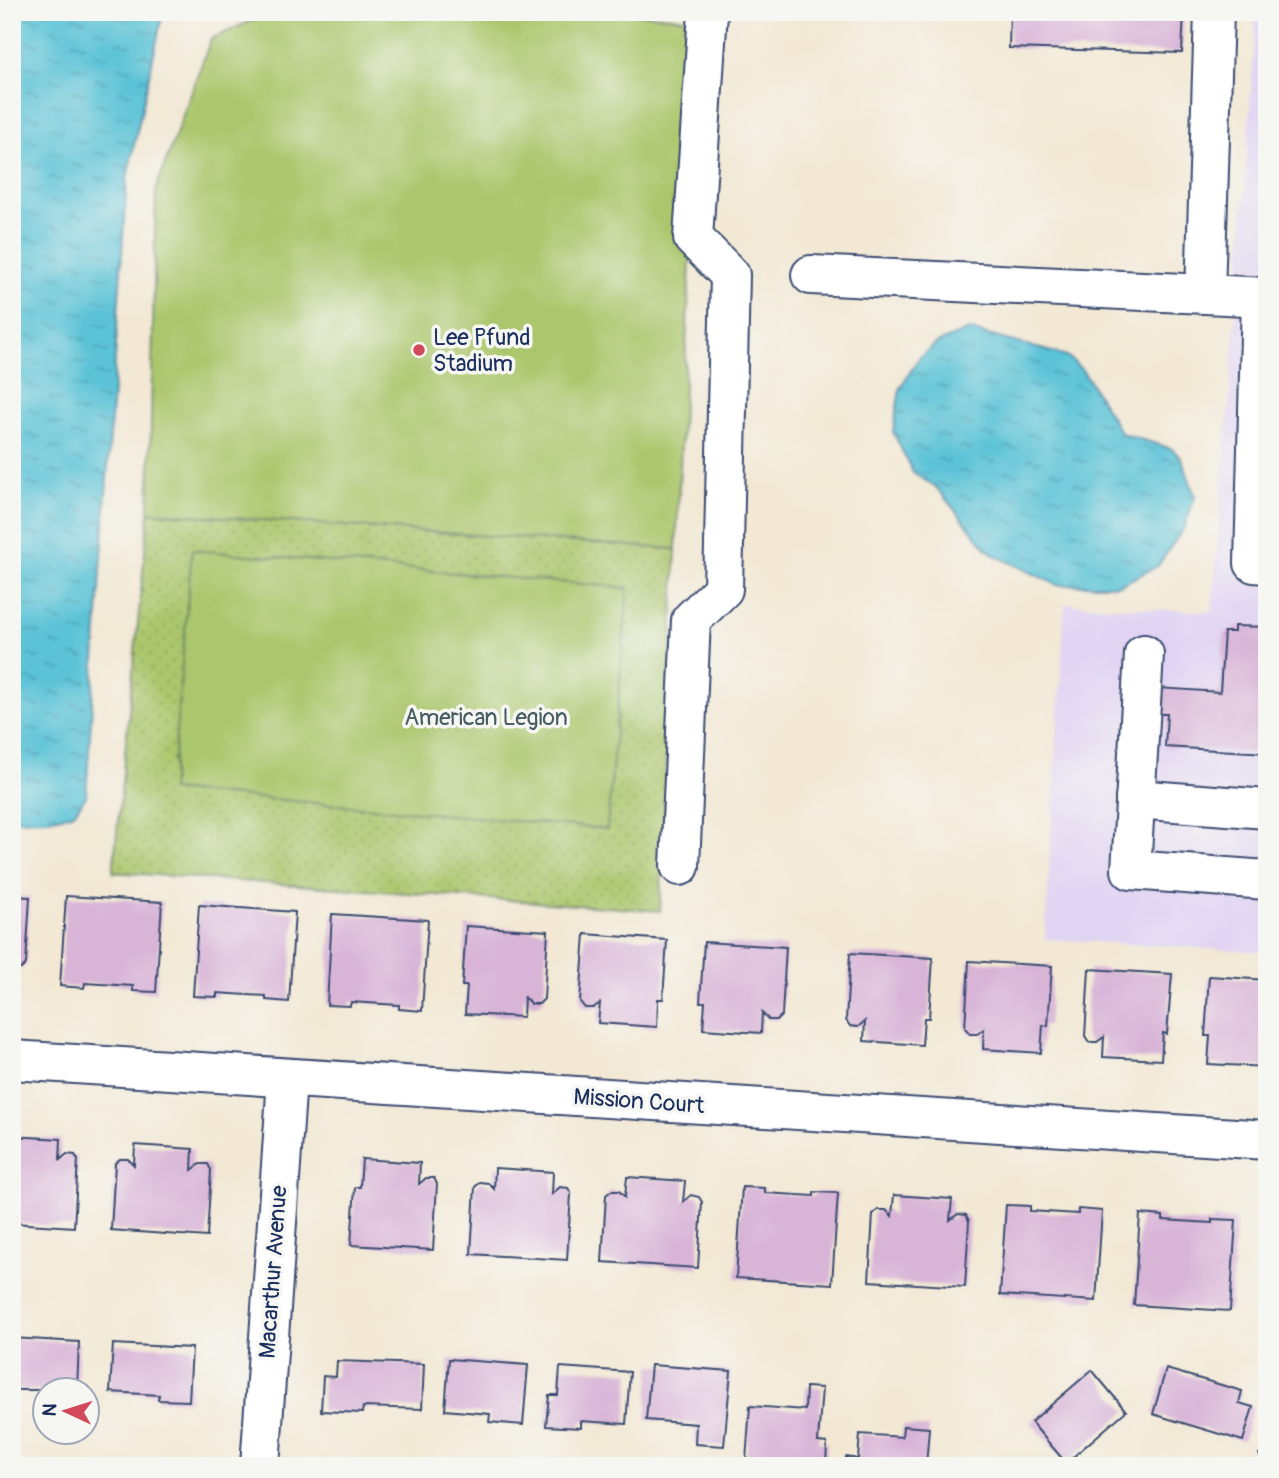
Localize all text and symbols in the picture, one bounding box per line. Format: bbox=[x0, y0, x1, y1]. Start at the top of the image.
place label: Lee Pfund Stadium bbox=[433, 323, 531, 378]
marker: Lee Pfund Stadium bbox=[411, 342, 427, 358]
park label: American Legion bbox=[404, 703, 568, 732]
street label: Mission Court bbox=[573, 1082, 706, 1120]
street label: Macarthur Avenue bbox=[252, 1184, 294, 1359]
north arrow bbox=[32, 1376, 102, 1446]
text: N bbox=[38, 1402, 62, 1417]

